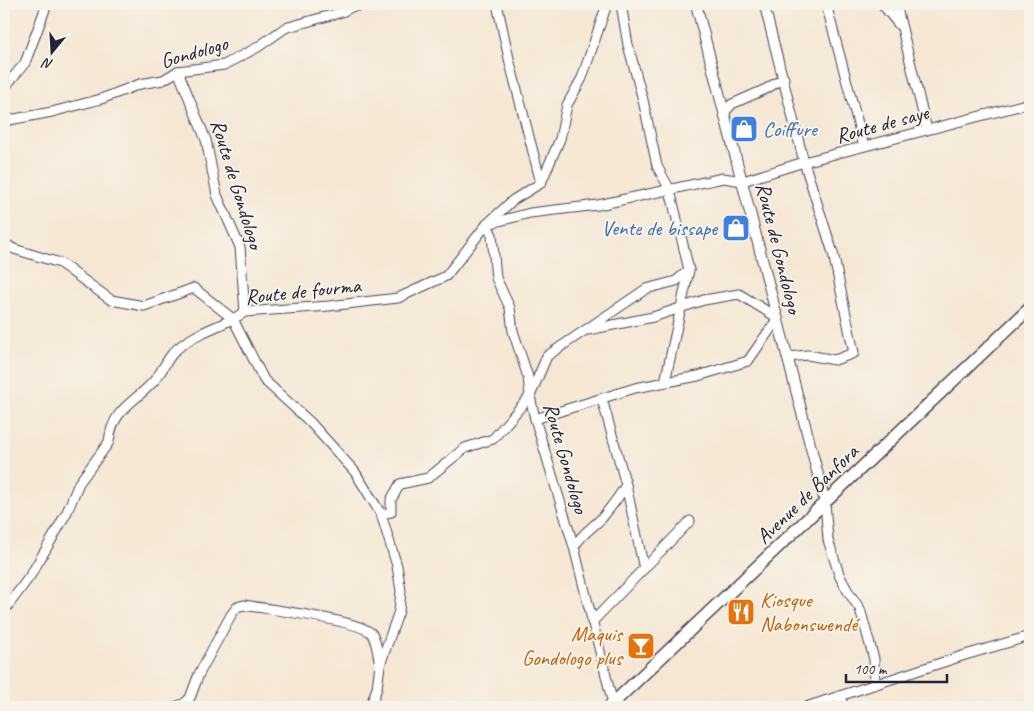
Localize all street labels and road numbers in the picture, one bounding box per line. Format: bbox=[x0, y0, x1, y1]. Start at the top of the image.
street label: Gondologo bbox=[157, 30, 232, 74]
street label: Route de saye bbox=[833, 99, 932, 149]
street label: Route de Gondologo bbox=[205, 116, 270, 254]
street label: Route de Gondologo bbox=[750, 180, 808, 319]
street label: Route de fourma bbox=[244, 272, 364, 310]
street label: Route Gondologo bbox=[538, 400, 595, 518]
street label: Avenue de Banfora bbox=[750, 437, 865, 549]

